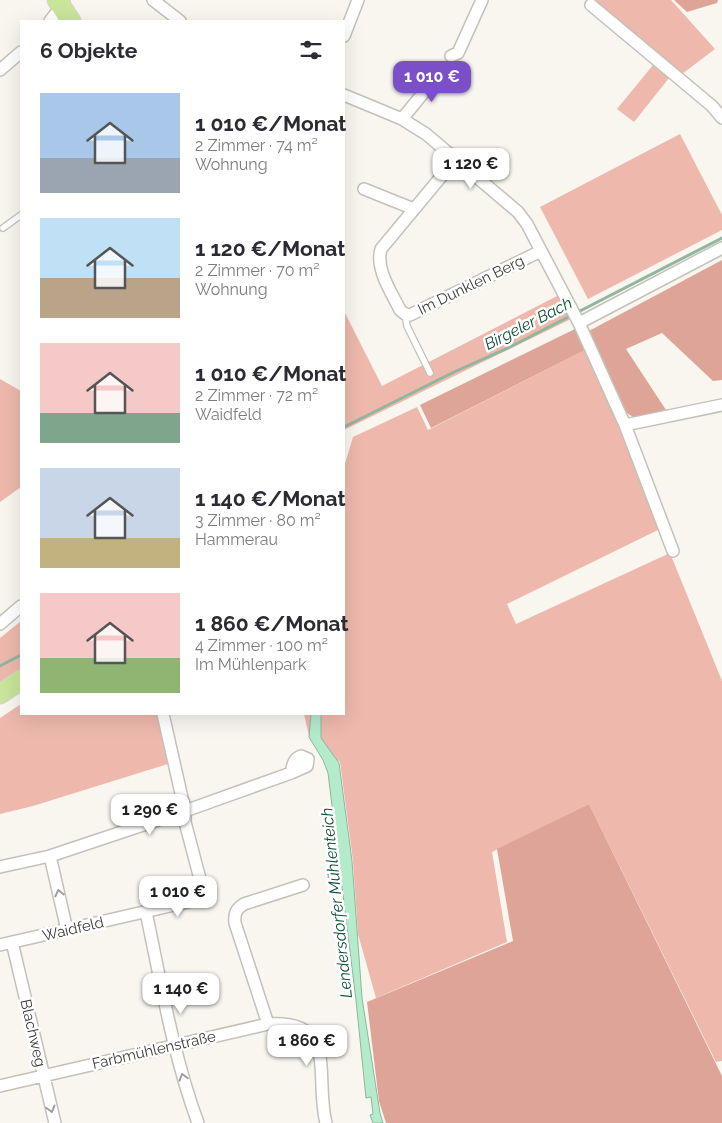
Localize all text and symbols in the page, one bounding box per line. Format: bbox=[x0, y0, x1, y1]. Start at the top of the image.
icon: filters bbox=[297, 36, 325, 64]
text: 6 Objekte bbox=[40, 38, 137, 63]
pin: 1 010 € bbox=[386, 61, 478, 103]
text: 1 010 € bbox=[404, 67, 460, 86]
text: 1 010 €/Monat bbox=[195, 111, 346, 136]
icon: home bbox=[80, 113, 140, 173]
text: 2 Zimmer · 74 m² bbox=[195, 136, 318, 155]
pin: 1 120 € bbox=[425, 148, 517, 190]
text: 1 120 € bbox=[443, 154, 499, 173]
text: Wohnung bbox=[195, 155, 268, 174]
text: 1 120 €/Monat bbox=[195, 236, 345, 261]
icon: home bbox=[80, 238, 140, 298]
street label: Im Dunklen Berg bbox=[415, 251, 527, 319]
text: 2 Zimmer · 70 m² bbox=[195, 261, 319, 280]
text: Wohnung bbox=[195, 280, 268, 299]
water label: Birgeler Bach bbox=[481, 293, 575, 354]
text: 1 010 €/Monat bbox=[195, 361, 346, 386]
icon: home bbox=[80, 363, 140, 423]
text: 2 Zimmer · 72 m² bbox=[195, 386, 318, 405]
text: Waidfeld bbox=[195, 405, 262, 424]
text: 1 140 €/Monat bbox=[195, 486, 346, 511]
icon: home bbox=[80, 488, 140, 548]
text: 3 Zimmer · 80 m² bbox=[195, 511, 321, 530]
text: Hammerau bbox=[195, 530, 278, 549]
text: 1 860 €/Monat bbox=[195, 611, 349, 636]
icon: home bbox=[80, 613, 140, 673]
text: 4 Zimmer · 100 m² bbox=[195, 636, 328, 655]
text: Im Mühlenpark bbox=[195, 655, 306, 674]
pin: 1 290 € bbox=[104, 794, 196, 836]
text: 1 290 € bbox=[122, 800, 178, 819]
water label: Lendersdorfer Mühlenteich bbox=[317, 807, 356, 999]
pin: 1 010 € bbox=[132, 876, 224, 918]
text: 1 010 € bbox=[150, 882, 206, 901]
one-way arrow bbox=[54, 888, 65, 897]
street label: Waidfeld bbox=[40, 913, 106, 945]
pin: 1 140 € bbox=[135, 972, 227, 1015]
text: 1 140 € bbox=[153, 979, 209, 998]
street label: Blachweg bbox=[16, 997, 50, 1069]
pin: 1 860 € bbox=[261, 1024, 353, 1067]
street label: Farbmühlenstraße bbox=[90, 1027, 218, 1073]
text: 1 860 € bbox=[278, 1031, 336, 1050]
one-way arrow bbox=[179, 1073, 189, 1081]
one-way arrow bbox=[46, 1105, 56, 1113]

